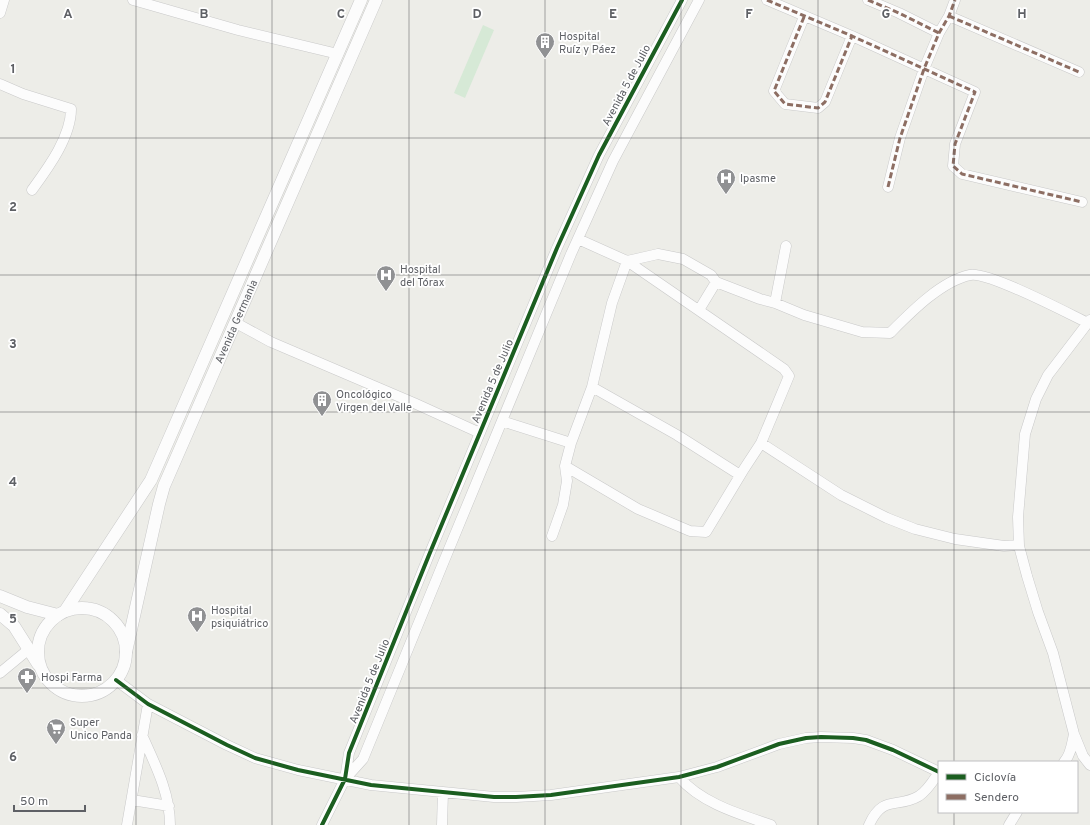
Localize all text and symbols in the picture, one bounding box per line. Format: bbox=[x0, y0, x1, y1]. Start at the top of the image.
text: A bbox=[63, 7, 73, 23]
text: B bbox=[200, 7, 209, 23]
text: C bbox=[337, 7, 345, 23]
text: D bbox=[472, 7, 482, 23]
text: E bbox=[609, 7, 617, 23]
text: F bbox=[745, 7, 753, 23]
text: G bbox=[882, 7, 891, 23]
text: H bbox=[1017, 7, 1027, 23]
place label: Hospital Ruíz y Páez bbox=[559, 30, 616, 57]
building icon: Hospital Ruíz y Páez bbox=[534, 31, 556, 59]
street label: Avenida 5 de Julio bbox=[600, 42, 654, 129]
text: 1 bbox=[10, 62, 16, 78]
hospital icon: Ipasme bbox=[715, 167, 737, 195]
place label: Ipasme bbox=[740, 172, 776, 186]
text: 2 bbox=[9, 200, 17, 216]
place label: Hospital del Tórax bbox=[400, 263, 445, 290]
hospital icon: Hospital del Tórax bbox=[375, 264, 397, 292]
street label: Avenida Germania bbox=[212, 277, 261, 366]
text: 3 bbox=[9, 337, 17, 353]
street label: Avenida 5 de Julio bbox=[469, 337, 517, 426]
place label: Oncológico Virgen del Valle bbox=[336, 388, 412, 415]
building icon: Oncológico Virgen del Valle bbox=[311, 389, 333, 417]
text: 4 bbox=[9, 475, 17, 491]
place label: Hospital psiquiátrico bbox=[211, 604, 269, 631]
hospital icon: Hospital psiquiátrico bbox=[186, 605, 208, 633]
text: 5 bbox=[9, 612, 17, 628]
street label: Avenida 5 de Julio bbox=[347, 637, 393, 726]
pharmacy icon: Hospi Farma bbox=[16, 666, 38, 694]
place label: Hospi Farma bbox=[41, 671, 102, 685]
place label: Super Unico Panda bbox=[70, 716, 132, 743]
supermarket icon: Super Unico Panda bbox=[45, 717, 67, 745]
text: 6 bbox=[9, 750, 17, 766]
legend bbox=[938, 761, 1078, 813]
text: Ciclovía bbox=[974, 770, 1016, 786]
scale bar bbox=[14, 787, 85, 813]
text: Sendero bbox=[974, 790, 1019, 806]
text: 50 m bbox=[20, 794, 48, 810]

